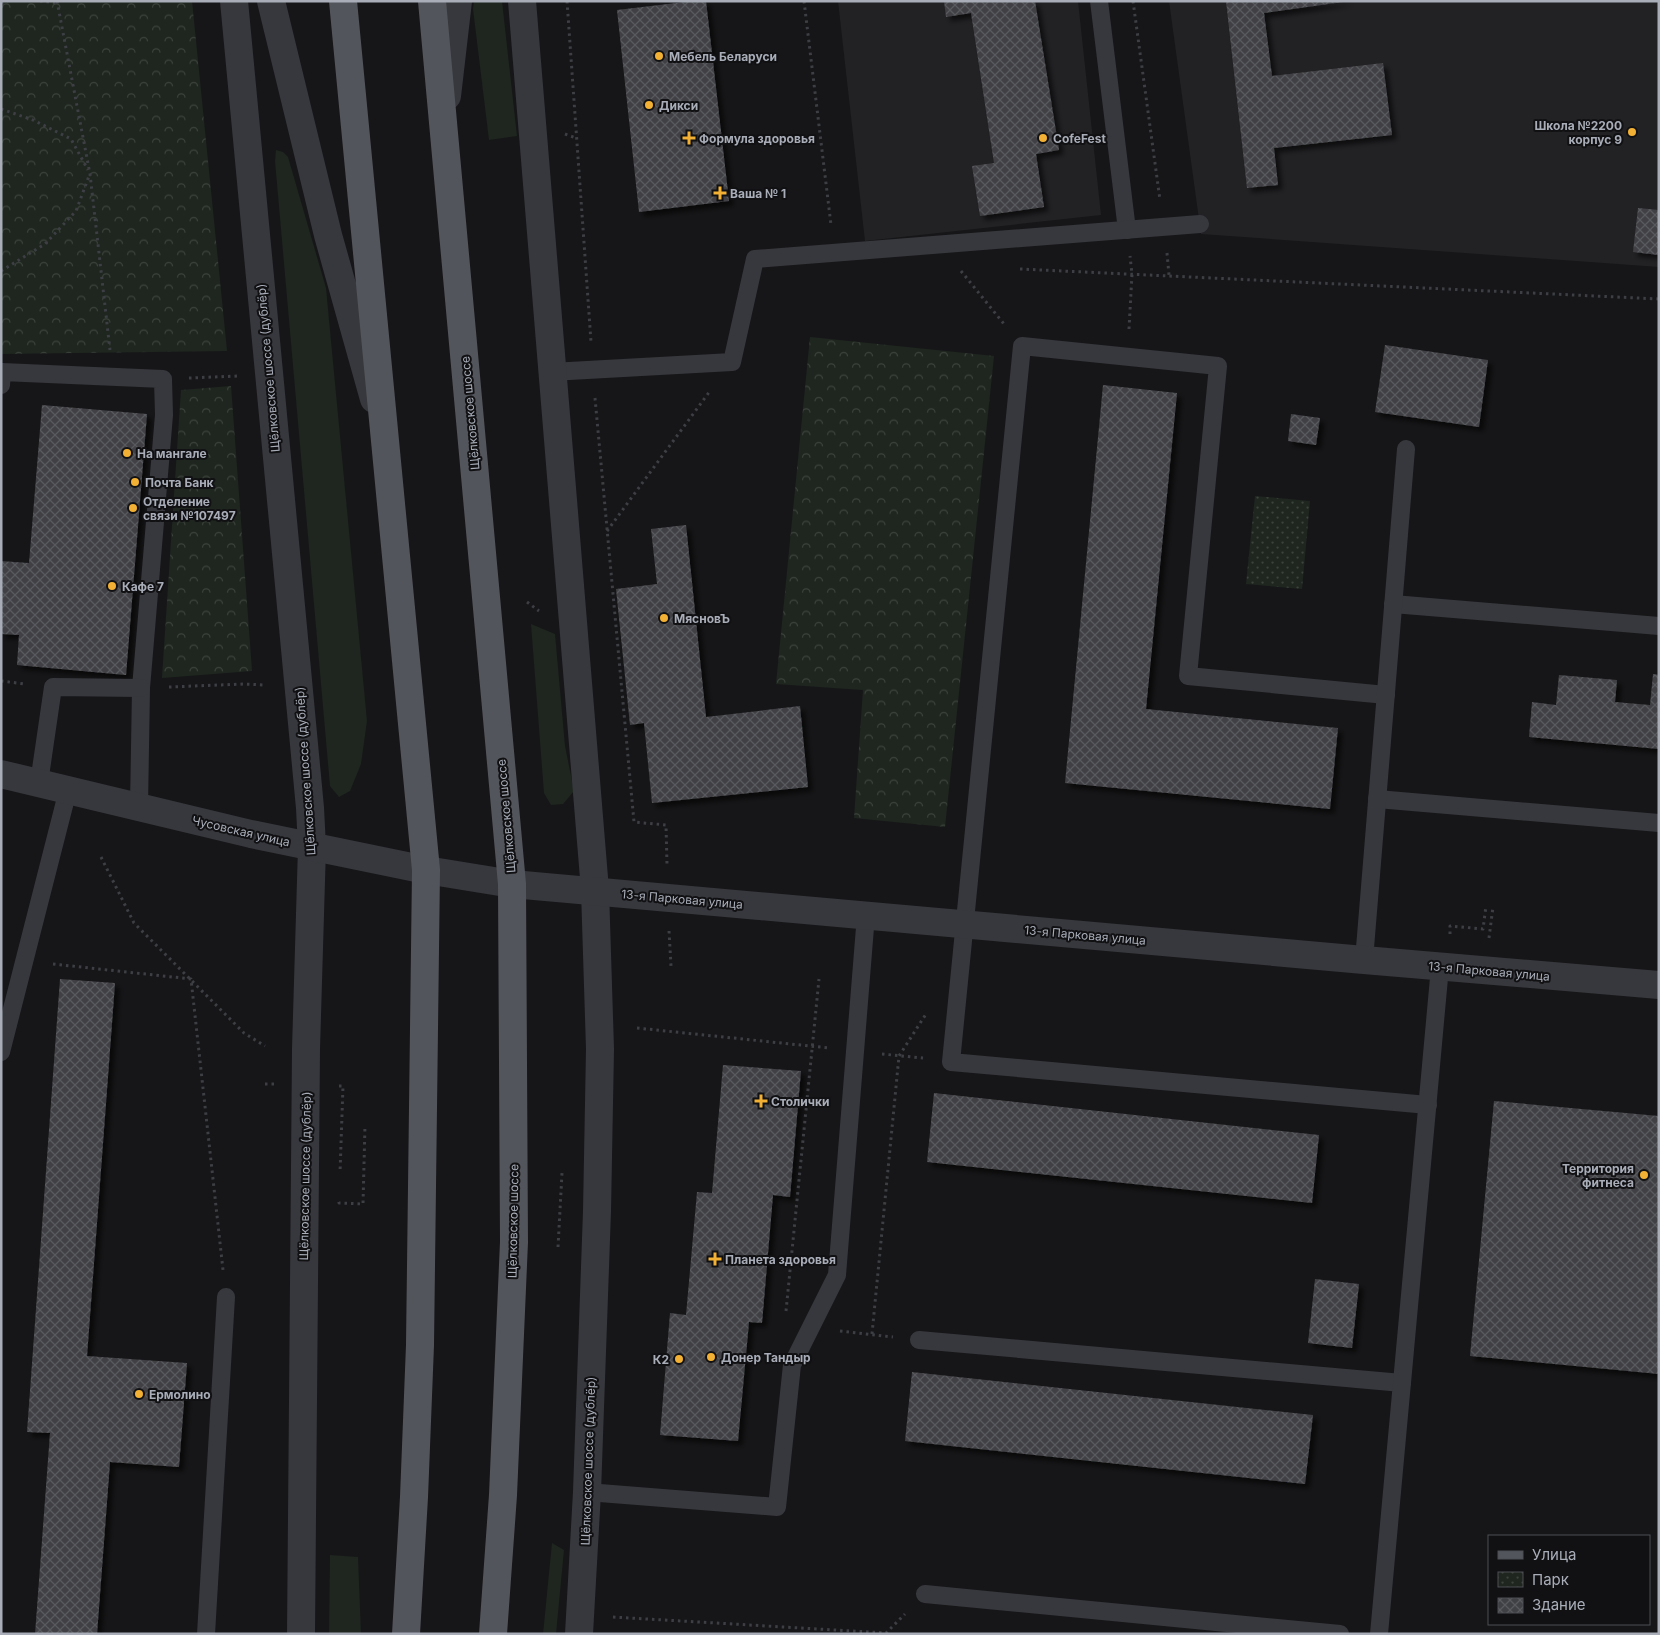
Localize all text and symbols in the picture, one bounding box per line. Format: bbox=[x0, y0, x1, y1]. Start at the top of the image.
place label: Мебель Беларуси bbox=[669, 49, 777, 64]
marker: Мебель Беларуси bbox=[653, 50, 665, 62]
place label: Дикси bbox=[659, 98, 698, 113]
marker: Дикси bbox=[643, 99, 655, 111]
place label: Школа №2200 корпус 9 bbox=[1534, 118, 1622, 147]
marker: Школа №2200 корпус 9 bbox=[1626, 126, 1638, 138]
place label: Формула здоровья bbox=[699, 131, 815, 146]
place label: CofeFest bbox=[1053, 131, 1106, 146]
marker: Формула здоровья bbox=[683, 132, 695, 144]
marker: CofeFest bbox=[1037, 132, 1049, 144]
place label: Ваша № 1 bbox=[730, 186, 786, 201]
marker: Ваша № 1 bbox=[714, 187, 726, 199]
street label: Щёлковское шоссе (дублёр) bbox=[253, 283, 283, 453]
street label: Щёлковское шоссе bbox=[458, 355, 482, 471]
place label: На мангале bbox=[137, 446, 207, 461]
marker: На мангале bbox=[121, 447, 133, 459]
place label: Почта Банк bbox=[145, 475, 214, 490]
marker: Почта Банк bbox=[129, 476, 141, 488]
place label: Отделение связи №107497 bbox=[143, 494, 236, 523]
marker: Отделение связи №107497 bbox=[127, 502, 139, 514]
place label: Кафе 7 bbox=[122, 579, 164, 594]
marker: Кафе 7 bbox=[106, 580, 118, 592]
place label: МясновЪ bbox=[674, 611, 730, 626]
marker: МясновЪ bbox=[658, 612, 670, 624]
street label: Щёлковское шоссе (дублёр) bbox=[292, 686, 318, 856]
street label: Щёлковское шоссе bbox=[494, 758, 518, 874]
street label: Чусовская улица bbox=[191, 812, 291, 850]
street label: 13-я Парковая улица bbox=[621, 886, 743, 912]
street label: 13-я Парковая улица bbox=[1024, 922, 1146, 948]
street label: 13-я Парковая улица bbox=[1428, 958, 1550, 984]
street label: Щёлковское шоссе (дублёр) bbox=[296, 1091, 314, 1261]
place label: Столички bbox=[771, 1094, 829, 1109]
marker: Столички bbox=[755, 1095, 767, 1107]
place label: Территория фитнеса bbox=[1562, 1161, 1634, 1190]
street label: Щёлковское шоссе bbox=[505, 1164, 521, 1278]
marker: Территория фитнеса bbox=[1638, 1169, 1650, 1181]
place label: Планета здоровья bbox=[725, 1252, 836, 1267]
marker: Планета здоровья bbox=[709, 1253, 721, 1265]
place label: Донер Тандыр bbox=[721, 1350, 811, 1365]
marker: Донер Тандыр bbox=[705, 1351, 717, 1363]
place label: К2 bbox=[653, 1352, 669, 1367]
marker: К2 bbox=[673, 1353, 685, 1365]
street label: Щёлковское шоссе (дублёр) bbox=[578, 1376, 598, 1546]
place label: Ермолино bbox=[149, 1387, 211, 1402]
marker: Ермолино bbox=[133, 1388, 145, 1400]
legend bbox=[1488, 1535, 1650, 1625]
text: Улица bbox=[1532, 1545, 1576, 1564]
text: Парк bbox=[1532, 1570, 1569, 1589]
text: Здание bbox=[1532, 1595, 1586, 1614]

